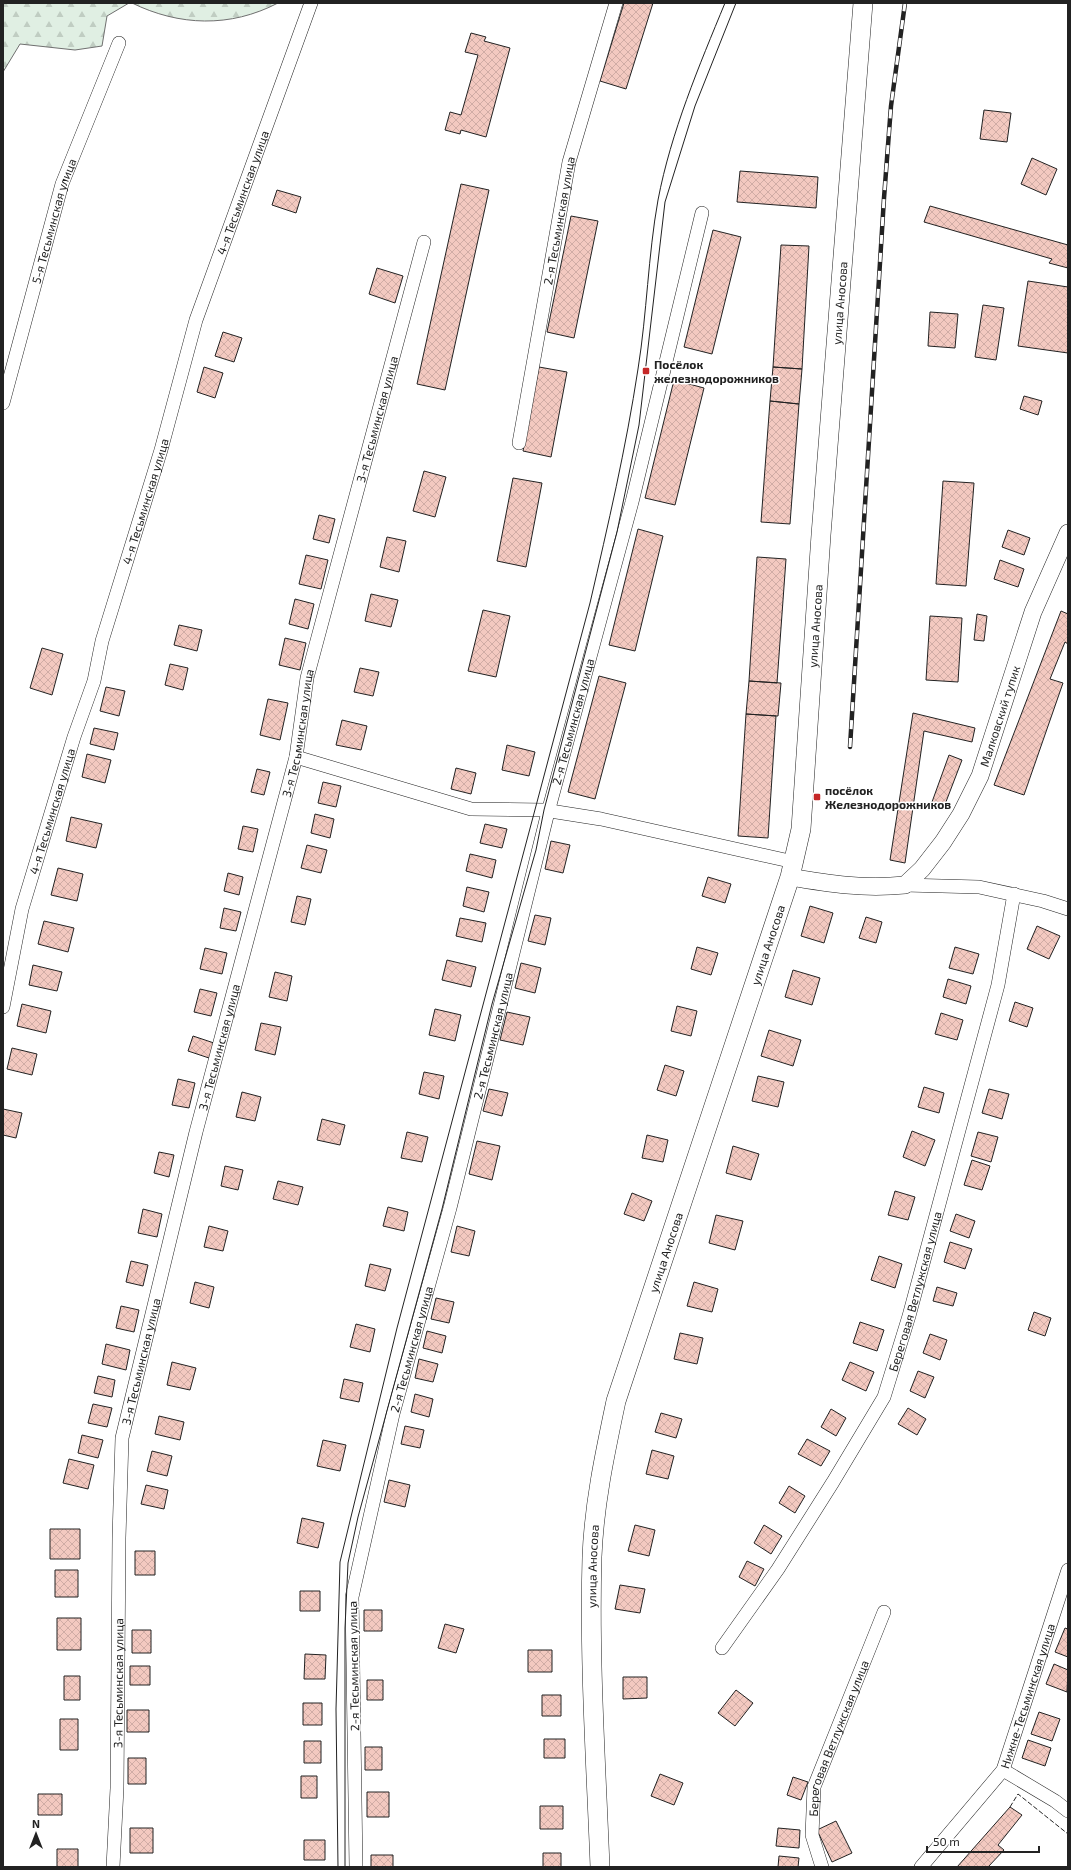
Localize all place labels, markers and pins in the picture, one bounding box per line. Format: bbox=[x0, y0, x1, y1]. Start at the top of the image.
place label: Посёлок железнодорожников bbox=[654, 357, 779, 385]
marker: Посёлок железнодорожников bbox=[641, 366, 651, 376]
place label: посёлок Железнодорожников bbox=[825, 783, 951, 811]
marker: посёлок Железнодорожников bbox=[812, 792, 822, 802]

